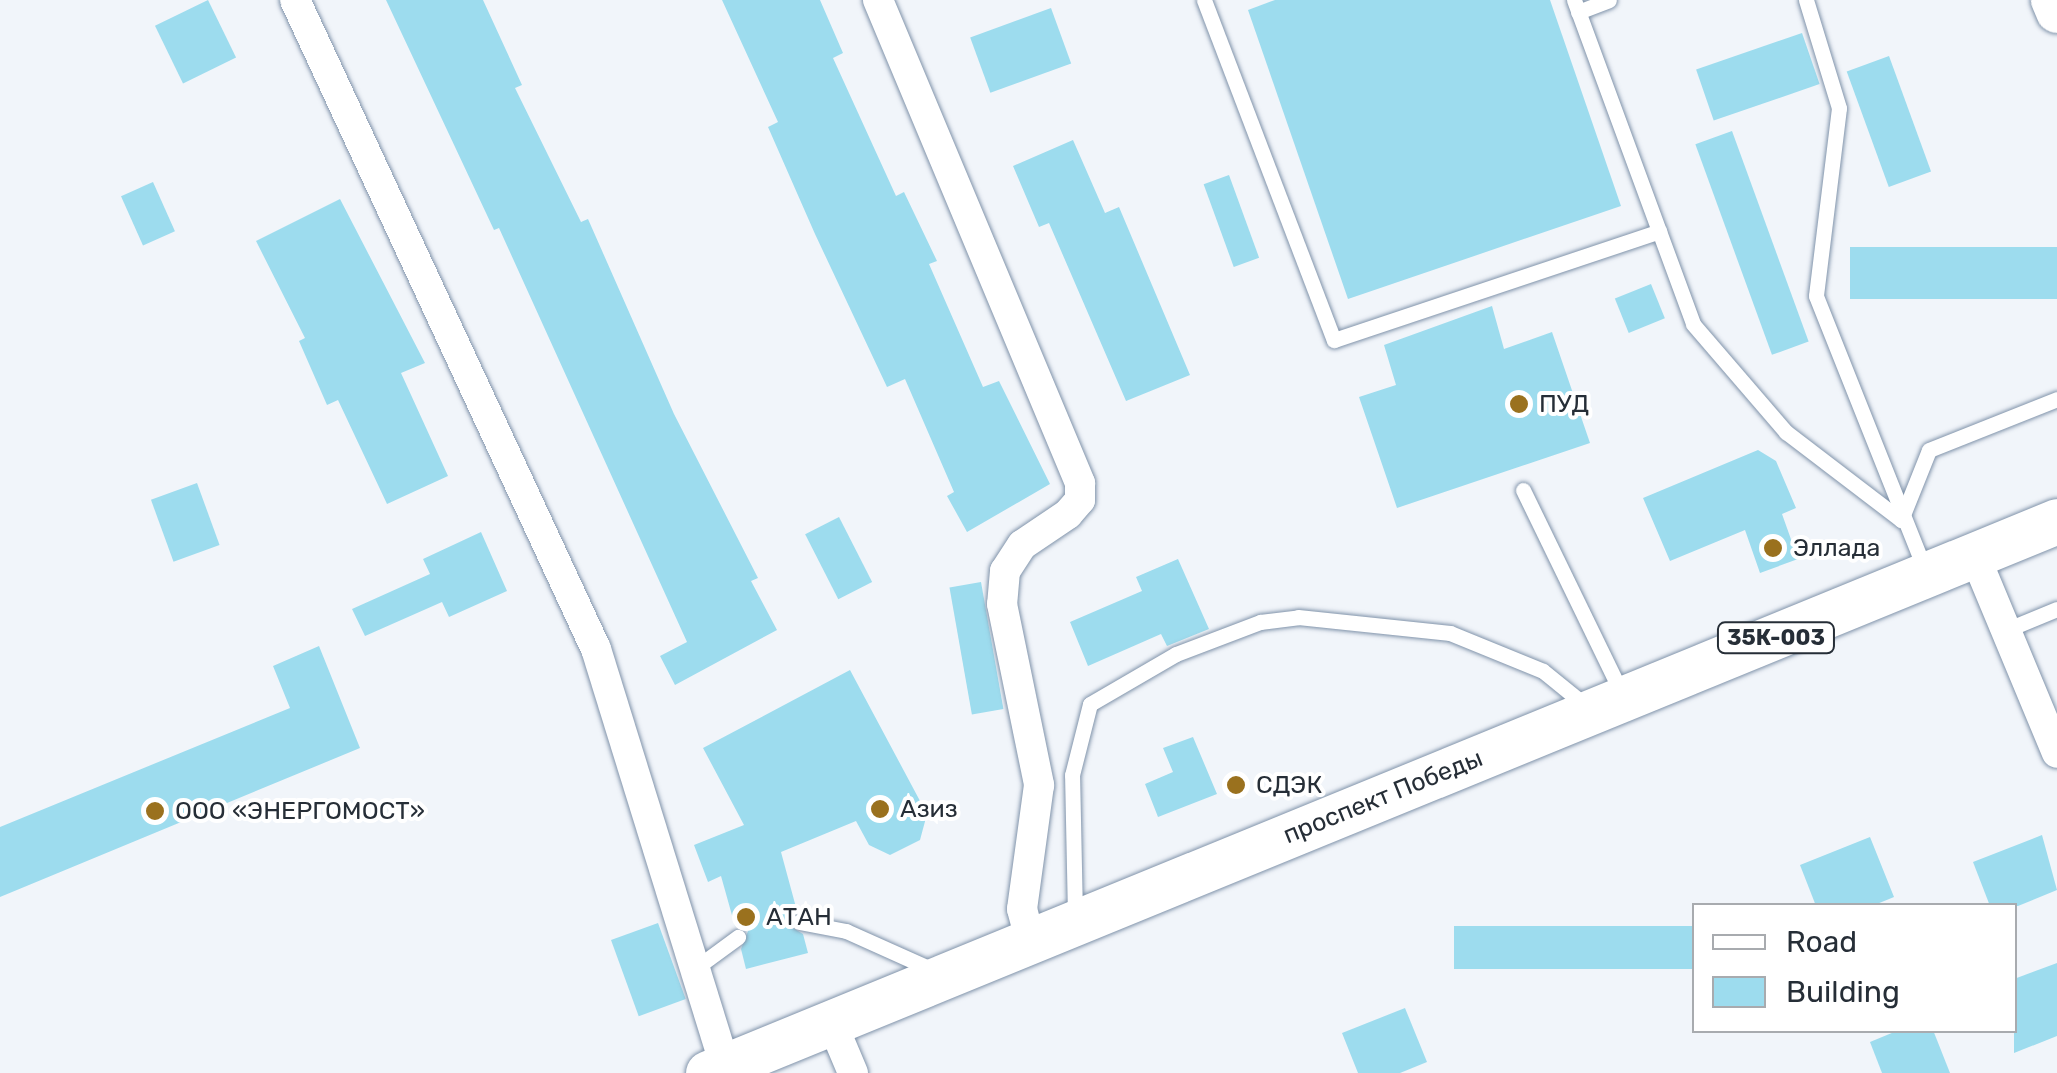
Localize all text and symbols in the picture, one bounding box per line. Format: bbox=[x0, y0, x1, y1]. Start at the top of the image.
place label: ПУД bbox=[1539, 389, 1589, 419]
marker: ПУД bbox=[1508, 393, 1530, 415]
place label: Эллада bbox=[1793, 533, 1880, 563]
marker: Эллада bbox=[1762, 537, 1784, 559]
road number: 35К-003 bbox=[1716, 621, 1836, 655]
street label: проспект Победы bbox=[1279, 743, 1487, 851]
place label: СДЭК bbox=[1256, 770, 1322, 800]
marker: СДЭК bbox=[1225, 774, 1247, 796]
place label: Азиз bbox=[900, 794, 958, 824]
place label: ООО «ЭНЕРГОМОСТ» bbox=[175, 796, 425, 826]
marker: Азиз bbox=[869, 798, 891, 820]
marker: ООО «ЭНЕРГОМОСТ» bbox=[144, 800, 166, 822]
place label: АТАН bbox=[766, 902, 832, 932]
legend bbox=[1692, 903, 2017, 1033]
marker: АТАН bbox=[735, 906, 757, 928]
text: Road bbox=[1786, 924, 1857, 960]
text: Building bbox=[1786, 974, 1900, 1010]

